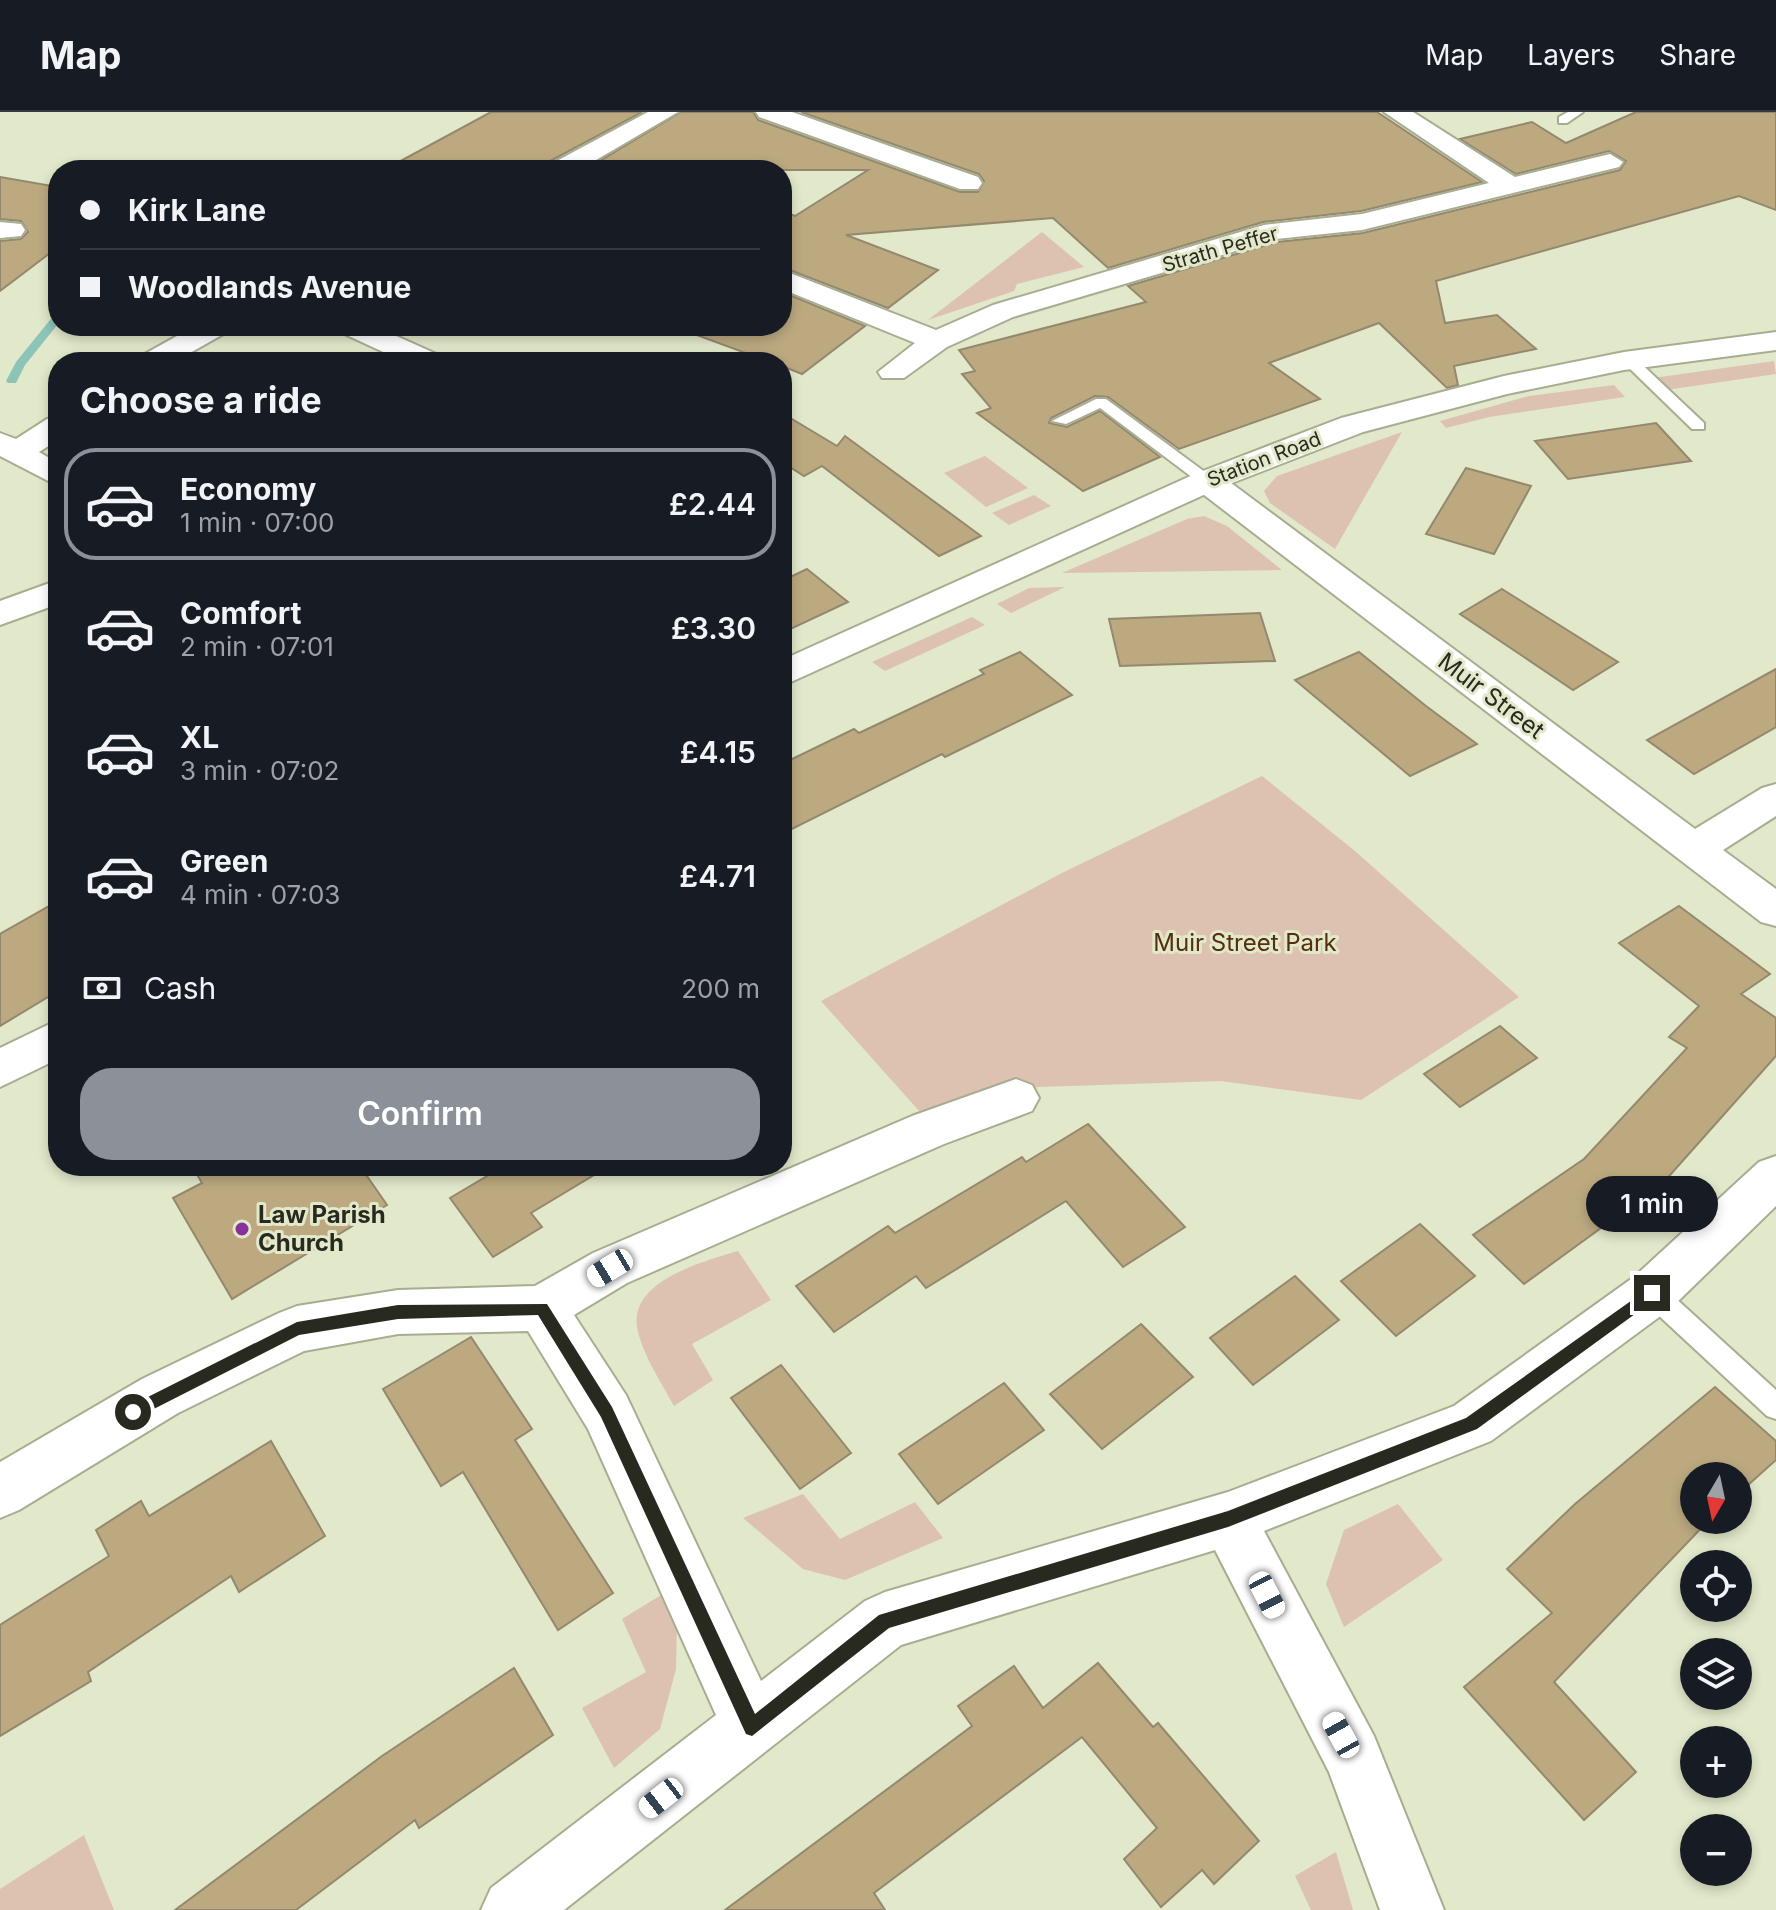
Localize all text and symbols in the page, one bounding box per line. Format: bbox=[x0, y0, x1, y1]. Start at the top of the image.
text: Map bbox=[40, 32, 121, 78]
text: Map bbox=[1425, 38, 1483, 72]
text: Layers bbox=[1527, 38, 1615, 72]
text: Share bbox=[1659, 38, 1736, 72]
text: Kirk Lane bbox=[128, 192, 266, 228]
street label: Strath Peffer bbox=[1159, 221, 1281, 277]
text: Woodlands Avenue bbox=[128, 269, 411, 305]
text: Choose a ride bbox=[80, 378, 322, 422]
street label: Station Road bbox=[1204, 426, 1324, 492]
icon: car bbox=[84, 468, 156, 540]
text: Economy bbox=[180, 471, 316, 507]
text: £2.44 bbox=[669, 486, 756, 522]
text: 1 min · 07:00 bbox=[180, 507, 334, 538]
icon: car bbox=[84, 592, 156, 664]
text: Comfort bbox=[180, 595, 301, 631]
text: £3.30 bbox=[671, 610, 756, 646]
text: 2 min · 07:01 bbox=[180, 631, 334, 662]
street label: Muir Street bbox=[1433, 646, 1550, 745]
icon: car bbox=[84, 716, 156, 788]
text: XL bbox=[180, 719, 219, 755]
text: £4.15 bbox=[680, 734, 756, 770]
text: 3 min · 07:02 bbox=[180, 755, 339, 786]
icon: car bbox=[84, 840, 156, 912]
text: Green bbox=[180, 843, 268, 879]
text: £4.71 bbox=[679, 858, 756, 894]
text: 4 min · 07:03 bbox=[180, 879, 340, 910]
park label: Muir Street Park bbox=[1153, 928, 1337, 957]
icon: cash bbox=[80, 966, 124, 1010]
text: Cash bbox=[144, 970, 216, 1006]
text: 200 m bbox=[681, 973, 760, 1004]
button: Confirm bbox=[80, 1068, 760, 1160]
callout: 1 min bbox=[1586, 1177, 1718, 1233]
text: 1 min bbox=[1620, 1188, 1684, 1219]
place label: Law Parish Church bbox=[258, 1200, 386, 1257]
marker: Law Parish Church bbox=[233, 1220, 251, 1238]
car bbox=[583, 1245, 637, 1291]
route end bbox=[1634, 1275, 1670, 1311]
route start bbox=[115, 1394, 151, 1430]
north arrow bbox=[1680, 1462, 1752, 1534]
map controls bbox=[1680, 1462, 1752, 1886]
button: locate bbox=[1680, 1550, 1752, 1622]
car bbox=[1245, 1568, 1289, 1622]
button: layers bbox=[1680, 1638, 1752, 1710]
car bbox=[1319, 1708, 1363, 1762]
button: + bbox=[1680, 1726, 1752, 1798]
car bbox=[635, 1774, 687, 1822]
button: − bbox=[1680, 1814, 1752, 1886]

